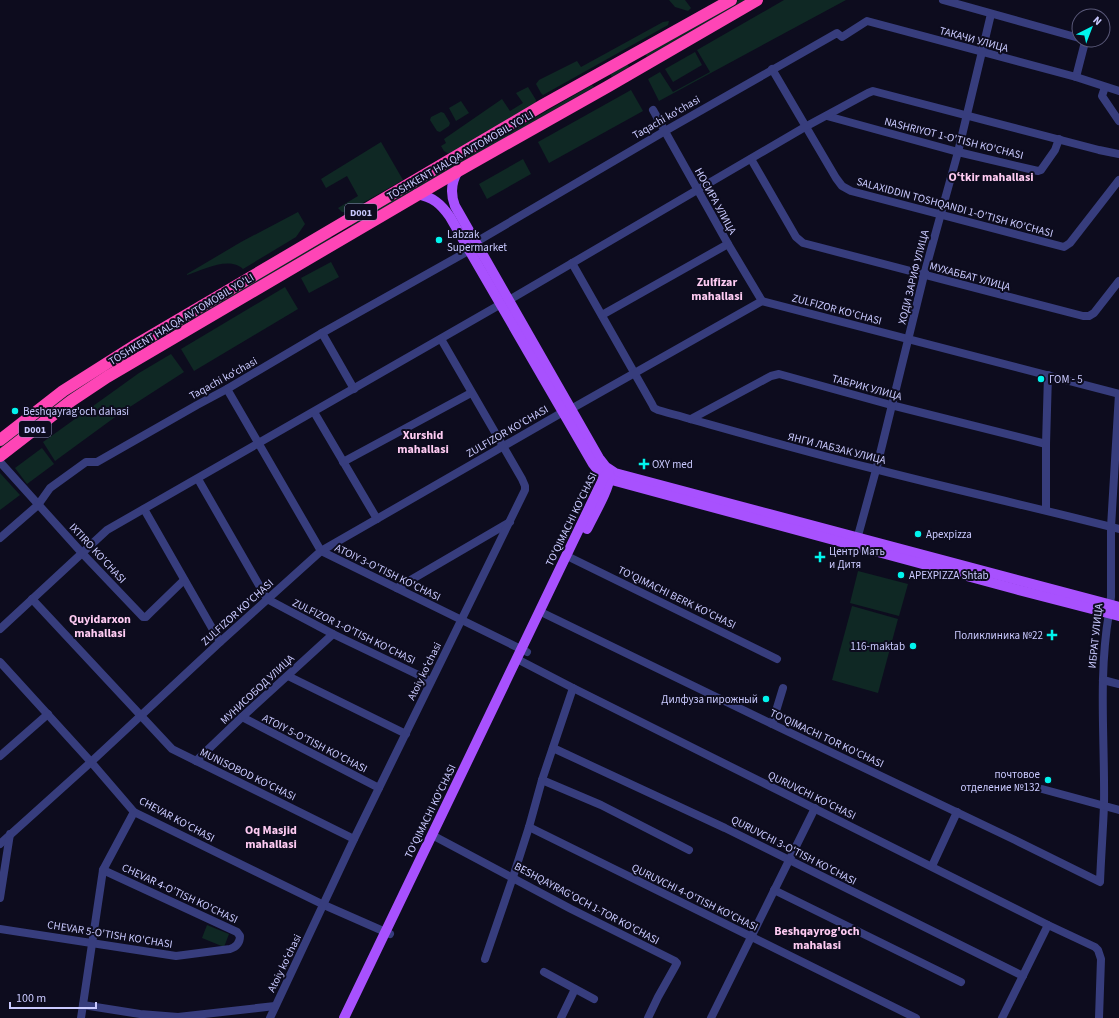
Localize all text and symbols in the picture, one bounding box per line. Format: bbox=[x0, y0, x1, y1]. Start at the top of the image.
north arrow bbox=[1071, 8, 1111, 48]
text: N bbox=[1090, 13, 1105, 29]
street label: ТАКАЧИ УЛИЦА bbox=[938, 23, 1010, 56]
street label: Taqachi koʻchasi bbox=[630, 92, 703, 143]
street label: TOSHKENT HALQA AVTOMOBIL YO'LI bbox=[384, 107, 536, 204]
street label: NASHRIYOT 1-O'TISH KO'CHASI bbox=[883, 114, 1025, 163]
street label: НОСИРА УЛИЦА bbox=[691, 165, 740, 237]
district label: Oʻtkir mahallasi bbox=[948, 169, 1034, 186]
street label: SALAXIDDIN TOSHQANDI 1-O'TISH KO'CHASI bbox=[855, 174, 1055, 241]
road number: D001 bbox=[345, 204, 377, 220]
place label: Labzak Supermarket bbox=[447, 227, 507, 255]
street label: ХОДИ ЗАРИФ УЛИЦА bbox=[894, 228, 932, 326]
marker: Labzak Supermarket bbox=[434, 235, 444, 245]
street label: МУХАББАТ УЛИЦА bbox=[928, 258, 1012, 295]
street label: TOSHKENT HALQA AVTOMOBIL YO'LI bbox=[106, 270, 257, 369]
district label: Zulfizar mahallasi bbox=[691, 274, 743, 305]
street label: ZULFIZOR KO'CHASI bbox=[790, 290, 883, 329]
street label: Taqachi koʻchasi bbox=[187, 354, 260, 403]
street label: ТАБРИК УЛИЦА bbox=[830, 371, 904, 404]
place label: ГОМ - 5 bbox=[1049, 372, 1083, 387]
marker: ГОМ - 5 bbox=[1036, 374, 1046, 384]
street label: ZULFIZOR KO'CHASI bbox=[463, 402, 551, 461]
place label: Beshqayrag'och dahasi bbox=[23, 404, 129, 419]
marker: Beshqayrag'och dahasi bbox=[10, 406, 20, 416]
road number: D001 bbox=[19, 421, 51, 437]
district label: Xurshid mahallasi bbox=[397, 427, 449, 458]
street label: ЯНГИ ЛАБЗАК УЛИЦА bbox=[786, 429, 887, 468]
place label: OXY med bbox=[652, 457, 693, 472]
marker: OXY med bbox=[639, 459, 649, 469]
street label: TO'QIMACHI KO'CHASI bbox=[542, 470, 601, 569]
street label: IXTIRO KO'CHASI bbox=[66, 520, 129, 587]
place label: Apexpizza bbox=[926, 527, 972, 542]
marker: Apexpizza bbox=[913, 529, 923, 539]
street label: ATOIY 3-O'TISH KO'CHASI bbox=[332, 540, 443, 605]
place label: Центр Мать и Дитя bbox=[829, 544, 885, 572]
marker: Центр Мать и Дитя bbox=[814, 551, 826, 563]
street label: TO'QIMACHI BERK KO'CHASI bbox=[615, 562, 738, 633]
place label: APEXPIZZA Shtab bbox=[909, 568, 989, 583]
marker: APEXPIZZA Shtab bbox=[896, 570, 906, 580]
street label: ZULFIZOR KO'CHASI bbox=[198, 576, 277, 649]
street label: ZULFIZOR 1-O'TISH KO'CHASI bbox=[290, 595, 418, 668]
street label: ИБРАТ УЛИЦА bbox=[1085, 603, 1106, 669]
district label: Quyidarxon mahallasi bbox=[69, 611, 131, 642]
place label: Поликлиника №22 bbox=[954, 628, 1043, 643]
marker: Поликлиника №22 bbox=[1046, 629, 1058, 641]
place label: 116-maktab bbox=[850, 639, 905, 654]
street label: Atoiy koʻchasi bbox=[404, 640, 445, 703]
marker: 116-maktab bbox=[908, 641, 918, 651]
street label: МУНИСОБОД УЛИЦА bbox=[217, 651, 298, 728]
place label: Дилфуза пирожный bbox=[661, 692, 758, 707]
marker: Дилфуза пирожный bbox=[761, 694, 771, 704]
street label: TO'QIMACHI TOR KO'CHASI bbox=[767, 705, 886, 771]
street label: ATOIY 5-O'TISH KO'CHASI bbox=[260, 710, 370, 776]
street label: MUNISOBOD KO'CHASI bbox=[197, 745, 298, 804]
street label: TO'QIMACHI KO'CHASI bbox=[401, 762, 460, 861]
place label: почтовое отделение №132 bbox=[961, 767, 1041, 795]
street label: QURUVCHI KO'CHASI bbox=[765, 768, 858, 823]
marker: почтовое отделение №132 bbox=[1043, 775, 1053, 785]
street label: CHEVAR KO'CHASI bbox=[136, 793, 217, 846]
street label: QURUVCHI 3-O'TISH KO'CHASI bbox=[728, 812, 859, 889]
district label: Oq Masjid mahallasi bbox=[245, 822, 297, 853]
street label: BESHQAYRAG'OCH 1-TOR KO'CHASI bbox=[512, 859, 662, 948]
street label: CHEVAR 4-O'TISH KO'CHASI bbox=[119, 860, 240, 927]
street label: QURUVCHI 4-O'TISH KO'CHASI bbox=[629, 860, 761, 935]
street label: CHEVAR 5-O'TISH KO'CHASI bbox=[46, 917, 174, 952]
district label: Beshqayrog'och mahalasi bbox=[774, 923, 860, 954]
street label: Atoiy koʻchasi bbox=[264, 932, 305, 995]
scale bar bbox=[10, 984, 96, 1010]
text: 100 m bbox=[16, 990, 46, 1007]

